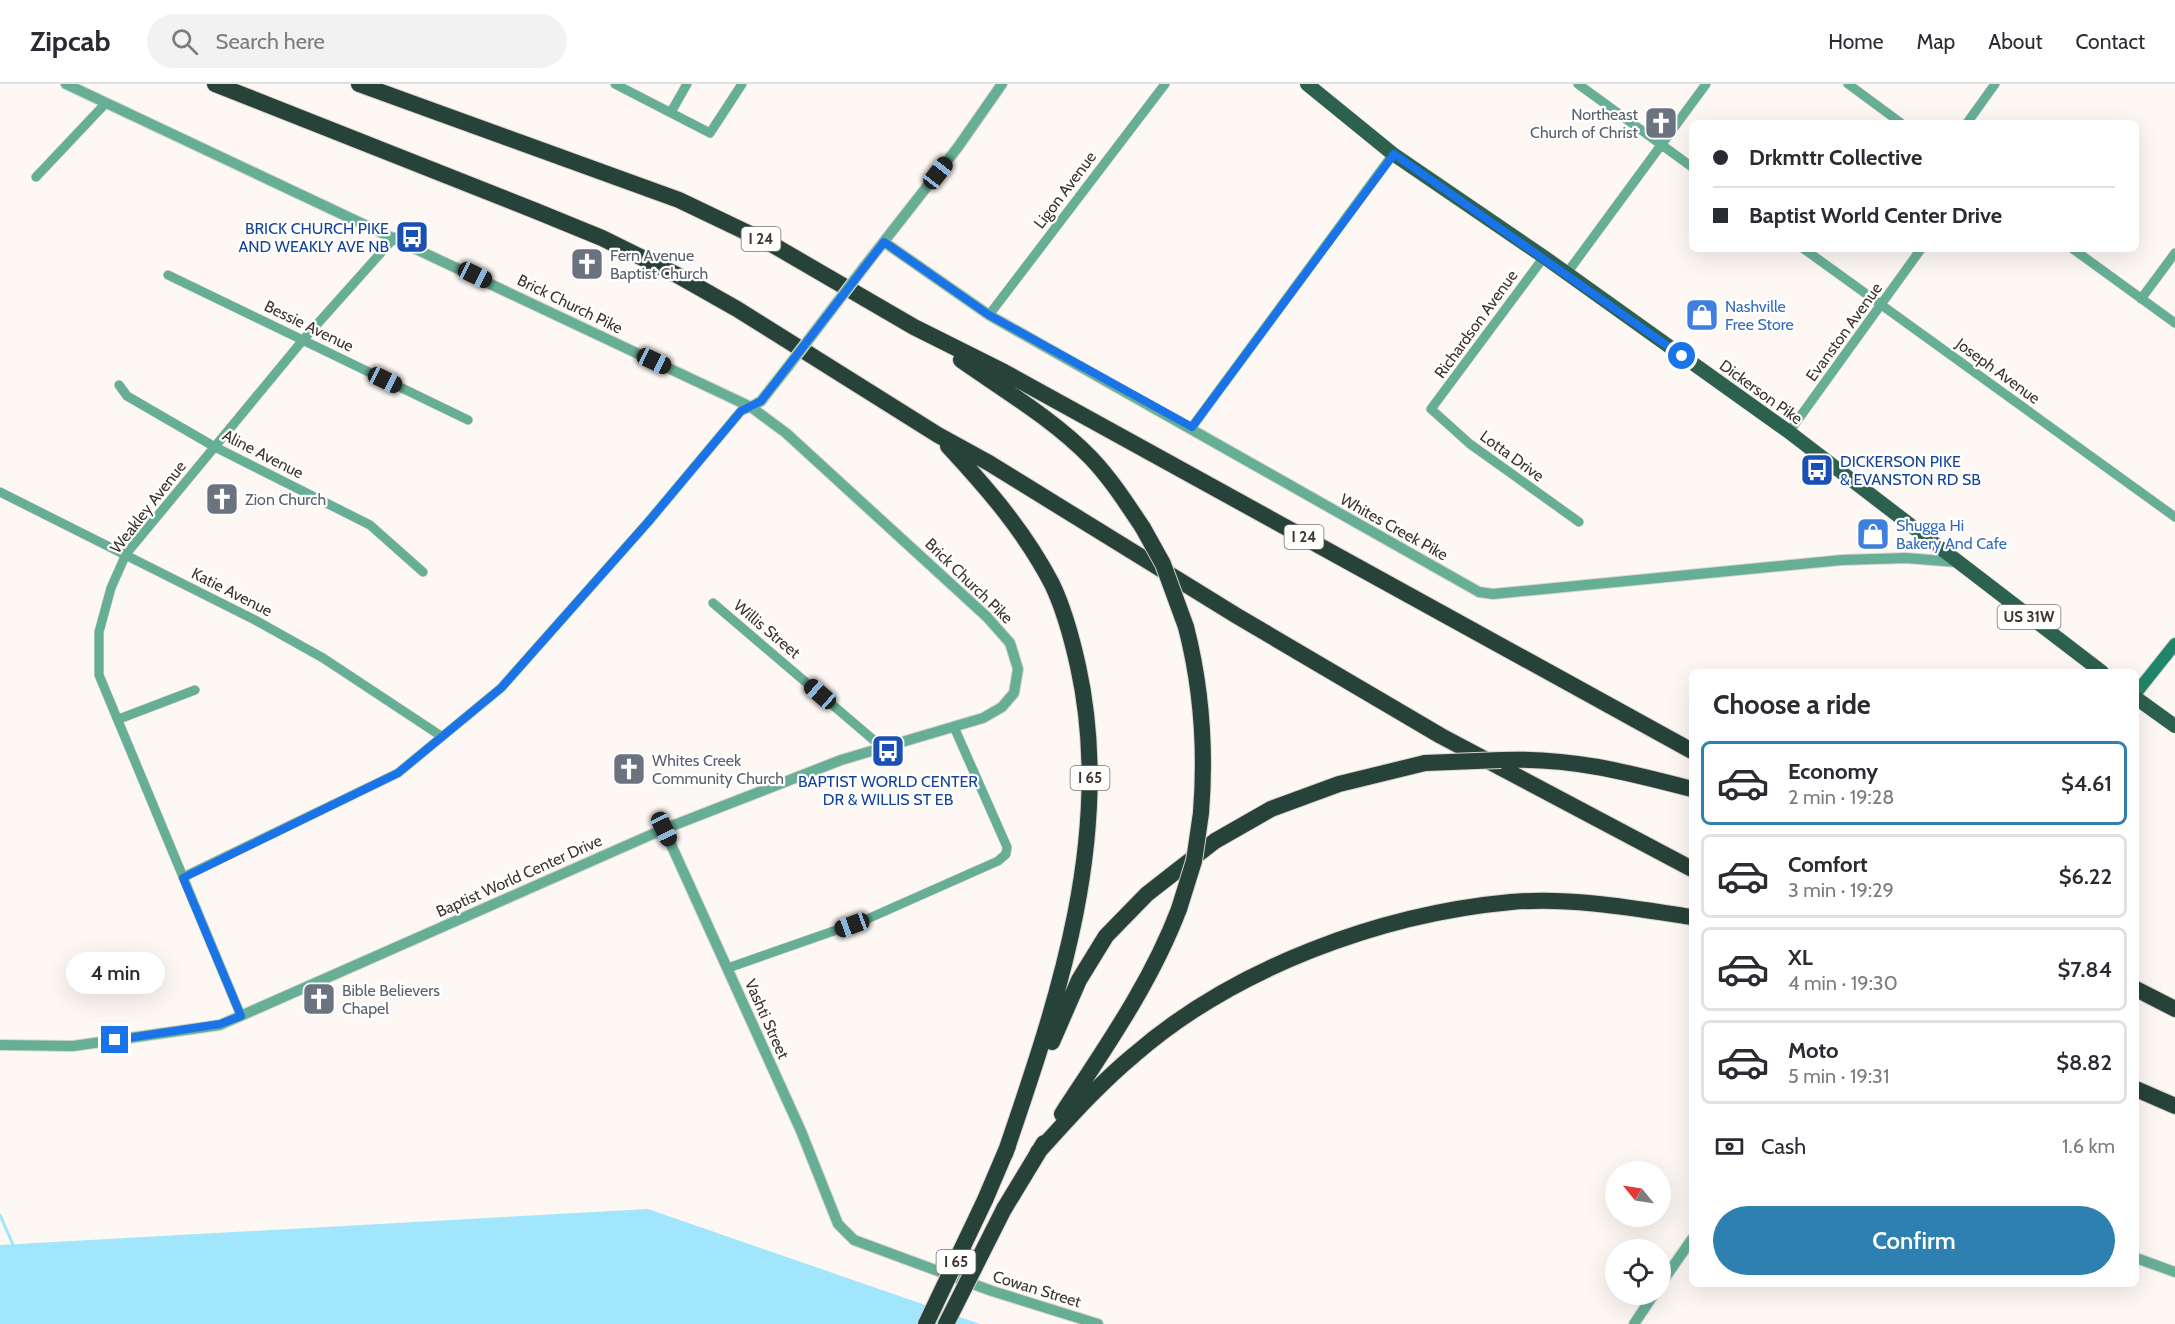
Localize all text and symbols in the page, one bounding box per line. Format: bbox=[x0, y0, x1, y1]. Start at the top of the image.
search box bbox=[147, 14, 567, 68]
text: Zipcab bbox=[30, 24, 111, 58]
icon: search bbox=[168, 25, 201, 58]
text: Search here bbox=[216, 28, 325, 55]
text: Home bbox=[1828, 29, 1884, 54]
text: Map bbox=[1917, 29, 1955, 54]
text: About bbox=[1988, 29, 2042, 54]
text: Contact bbox=[2075, 29, 2145, 54]
place label: Northeast Church of Christ bbox=[1530, 105, 1639, 142]
church icon: Northeast Church of Christ bbox=[1643, 105, 1679, 141]
text: Drkmttr Collective bbox=[1749, 144, 1922, 171]
street label: Ligon Avenue bbox=[1030, 148, 1100, 232]
car bbox=[920, 153, 956, 193]
text: Baptist World Center Drive bbox=[1749, 202, 2002, 229]
place label: BRICK CHURCH PIKE AND WEAKLY AVE NB bbox=[239, 219, 389, 256]
bus stop icon: BRICK CHURCH PIKE AND WEAKLY AVE NB bbox=[394, 219, 430, 255]
road number: I 24 bbox=[742, 227, 780, 251]
church icon: Fern Avenue Baptist Church bbox=[569, 246, 605, 282]
place label: Fern Avenue Baptist Church bbox=[610, 246, 708, 283]
car bbox=[455, 259, 495, 291]
street label: Richardson Avenue bbox=[1430, 266, 1522, 382]
street label: Brick Church Pike bbox=[514, 270, 626, 338]
street label: Evanston Avenue bbox=[1802, 279, 1886, 385]
street label: Bessie Avenue bbox=[261, 296, 357, 356]
shop icon: Nashville Free Store bbox=[1684, 297, 1720, 333]
place label: Nashville Free Store bbox=[1725, 297, 1794, 334]
street label: Joseph Avenue bbox=[1951, 334, 2044, 408]
route start bbox=[1668, 342, 1695, 369]
car bbox=[634, 345, 674, 377]
street label: Dickerson Pike bbox=[1716, 356, 1806, 428]
car bbox=[365, 364, 405, 396]
street label: Aline Avenue bbox=[219, 425, 307, 483]
street label: Lotta Drive bbox=[1476, 426, 1548, 486]
bus stop icon: DICKERSON PIKE & EVANSTON RD SB bbox=[1799, 452, 1835, 488]
place label: DICKERSON PIKE & EVANSTON RD SB bbox=[1840, 452, 1981, 489]
street label: Weakley Avenue bbox=[106, 457, 190, 557]
church icon: Zion Church bbox=[204, 481, 240, 517]
place label: Zion Church bbox=[245, 490, 326, 509]
street label: Whites Creek Pike bbox=[1337, 490, 1451, 564]
shop icon: Shugga Hi Bakery And Cafe bbox=[1855, 516, 1891, 552]
place label: Shugga Hi Bakery And Cafe bbox=[1896, 516, 2007, 553]
road number: I 24 bbox=[1284, 525, 1324, 549]
street label: Brick Church Pike bbox=[921, 534, 1017, 628]
street label: Katie Avenue bbox=[189, 564, 275, 620]
street label: Willis Street bbox=[730, 596, 804, 663]
road number: US 31W bbox=[1998, 605, 2060, 629]
car bbox=[801, 675, 839, 713]
text: Choose a ride bbox=[1713, 688, 1871, 721]
bus stop icon: BAPTIST WORLD CENTER DR & WILLIS ST EB bbox=[870, 733, 906, 769]
church icon: Whites Creek Community Church bbox=[611, 751, 647, 787]
place label: Whites Creek Community Church bbox=[652, 751, 784, 788]
icon: car bbox=[1716, 756, 1770, 810]
text: Economy bbox=[1788, 758, 1878, 785]
road number: I 65 bbox=[1070, 766, 1110, 790]
text: $4.61 bbox=[2061, 770, 2112, 797]
place label: BAPTIST WORLD CENTER DR & WILLIS ST EB bbox=[798, 772, 978, 809]
text: 2 min · 19:28 bbox=[1788, 785, 1894, 809]
car bbox=[648, 809, 680, 849]
street label: Baptist World Center Drive bbox=[433, 831, 605, 921]
icon: car bbox=[1716, 849, 1770, 903]
text: Comfort bbox=[1788, 851, 1867, 878]
text: $6.22 bbox=[2059, 863, 2112, 890]
text: 3 min · 19:29 bbox=[1788, 878, 1894, 902]
car bbox=[832, 910, 872, 940]
icon: car bbox=[1716, 942, 1770, 996]
text: XL bbox=[1788, 944, 1813, 971]
callout: 4 min bbox=[66, 953, 164, 995]
text: $7.84 bbox=[2057, 956, 2112, 983]
text: 4 min bbox=[91, 961, 140, 985]
text: 4 min · 19:30 bbox=[1788, 971, 1898, 995]
street label: Vashti Street bbox=[741, 976, 793, 1062]
church icon: Bible Believers Chapel bbox=[301, 981, 337, 1017]
place label: Bible Believers Chapel bbox=[342, 981, 440, 1018]
route end bbox=[101, 1026, 128, 1053]
icon: car bbox=[1716, 1035, 1770, 1089]
text: Moto bbox=[1788, 1037, 1839, 1064]
text: $8.82 bbox=[2056, 1049, 2112, 1076]
text: 5 min · 19:31 bbox=[1788, 1064, 1889, 1088]
icon: cash bbox=[1713, 1130, 1746, 1163]
text: Cash bbox=[1761, 1133, 1806, 1160]
text: 1.6 km bbox=[2062, 1134, 2115, 1158]
north arrow bbox=[1605, 1161, 1671, 1227]
map controls bbox=[1605, 1161, 1671, 1305]
button: Confirm bbox=[1713, 1206, 2115, 1275]
button: locate bbox=[1605, 1239, 1671, 1305]
road number: I 65 bbox=[936, 1250, 976, 1274]
street label: Cowan Street bbox=[991, 1267, 1084, 1312]

